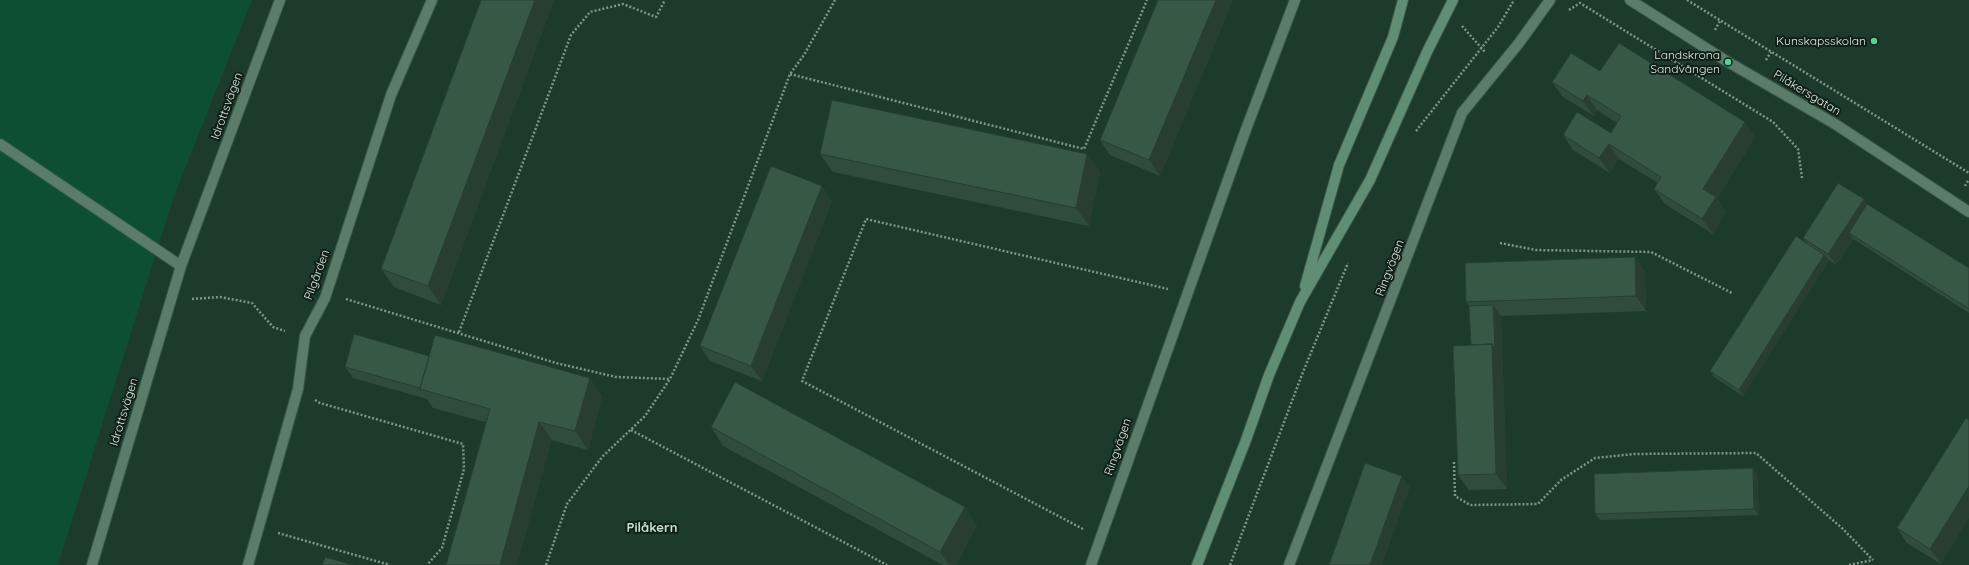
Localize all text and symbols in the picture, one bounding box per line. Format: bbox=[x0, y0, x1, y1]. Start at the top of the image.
place label: Kunskapsskolan bbox=[1776, 34, 1866, 48]
marker: Kunskapsskolan bbox=[1869, 36, 1879, 46]
place label: Landskrona Sandvången bbox=[1650, 48, 1720, 76]
marker: Landskrona Sandvången bbox=[1723, 57, 1733, 67]
street label: Pilåkersgatan bbox=[1771, 67, 1843, 119]
street label: Idrottsvägen bbox=[208, 70, 246, 142]
street label: Ringvägen bbox=[1373, 238, 1407, 298]
street label: Pilgården bbox=[301, 248, 333, 302]
street label: Idrottsvägen bbox=[107, 376, 141, 448]
street label: Ringvägen bbox=[1101, 416, 1135, 478]
district label: Pilåkern bbox=[627, 520, 677, 536]

